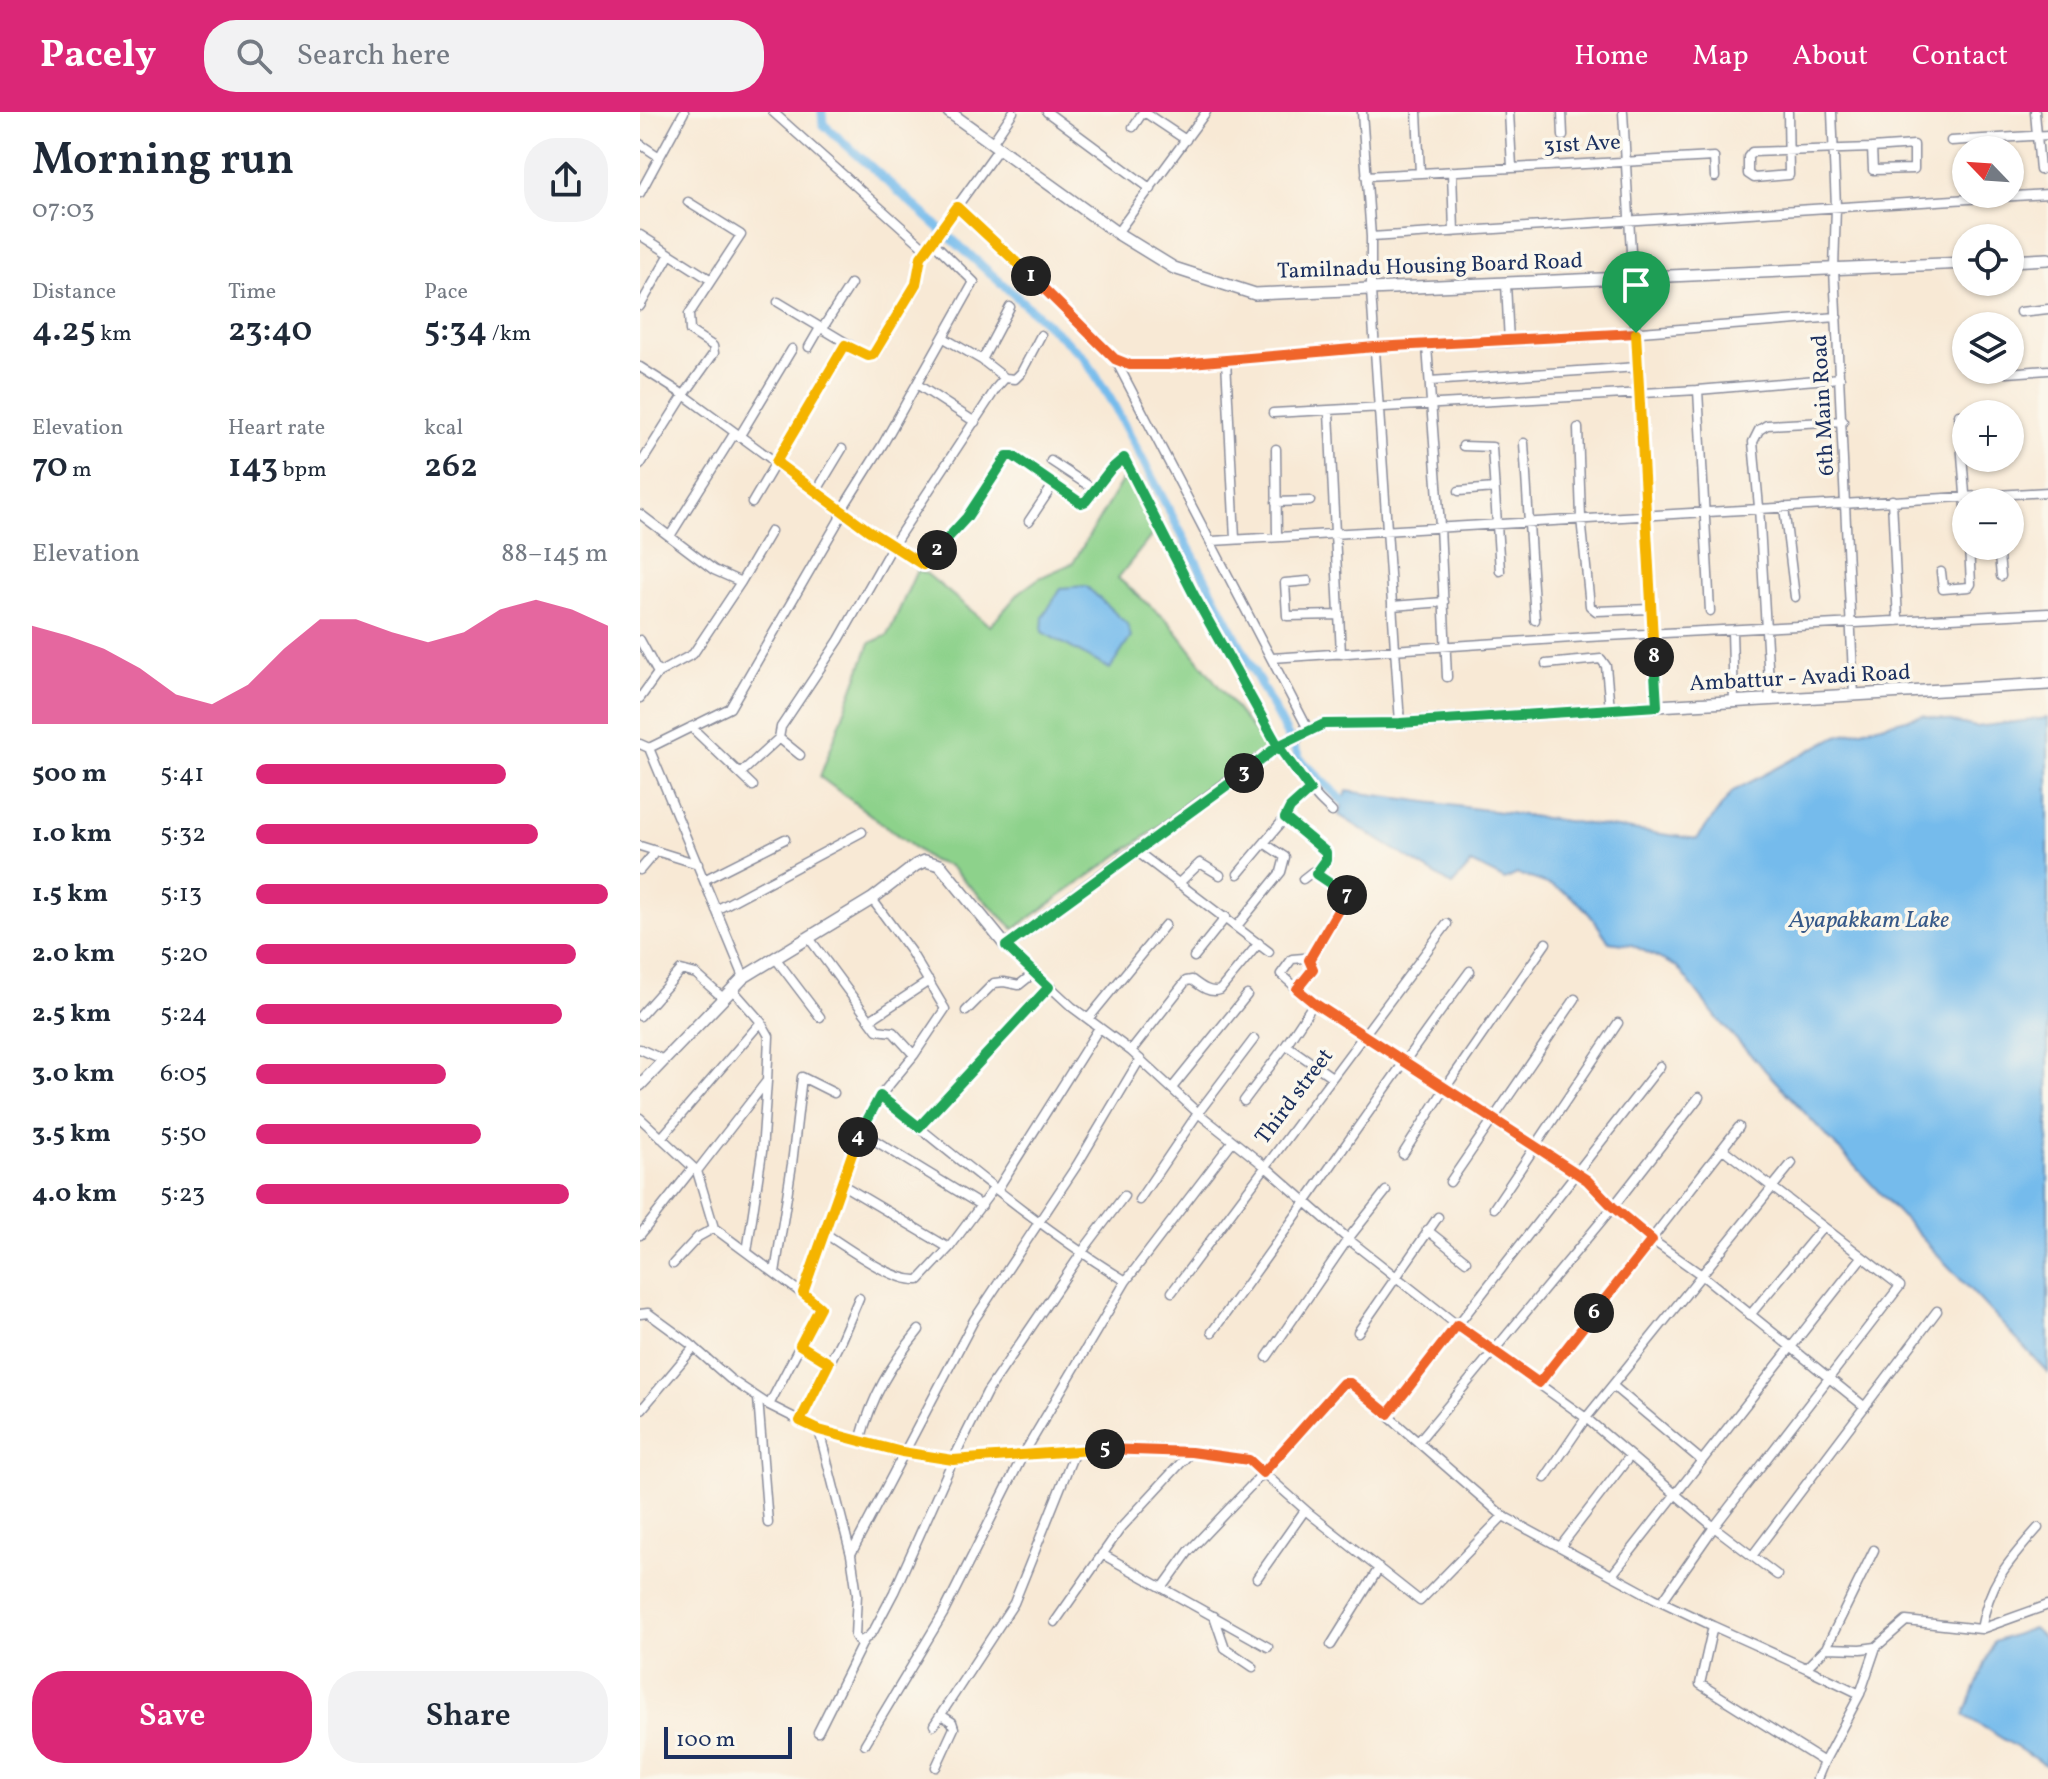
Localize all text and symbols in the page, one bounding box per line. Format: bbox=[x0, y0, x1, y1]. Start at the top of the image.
search box bbox=[204, 20, 764, 92]
text: Pacely bbox=[40, 30, 156, 83]
icon: search bbox=[232, 34, 276, 78]
text: Search here bbox=[296, 35, 450, 77]
text: Home bbox=[1574, 37, 1648, 76]
text: Map bbox=[1692, 37, 1748, 76]
text: About bbox=[1792, 37, 1868, 76]
text: Contact bbox=[1912, 37, 2008, 76]
street label: 31st Ave bbox=[1543, 127, 1621, 163]
text: Morning run bbox=[32, 131, 294, 192]
north arrow bbox=[1952, 136, 2024, 208]
map controls bbox=[1952, 136, 2024, 560]
button: share bbox=[524, 138, 608, 222]
text: 07:03 bbox=[32, 192, 95, 228]
button: locate bbox=[1952, 224, 2024, 296]
street label: Tamilnadu Housing Board Road bbox=[1277, 246, 1583, 288]
pin bbox=[1602, 251, 1670, 333]
pin: 1 bbox=[1011, 256, 1051, 296]
text: 1 bbox=[1027, 260, 1035, 291]
icon: arrive bbox=[1614, 263, 1658, 307]
text: Distance bbox=[32, 277, 116, 308]
text: Time bbox=[228, 277, 276, 308]
text: Pace bbox=[424, 277, 468, 308]
text: 4.25 bbox=[32, 308, 96, 355]
text: 23:40 bbox=[228, 308, 312, 355]
text: 5:34 bbox=[424, 308, 487, 355]
button: layers bbox=[1952, 312, 2024, 384]
text: km bbox=[96, 319, 132, 350]
text: /km bbox=[487, 319, 531, 350]
street label: 6th Main Road bbox=[1805, 333, 1843, 477]
button: + bbox=[1952, 400, 2024, 472]
text: Elevation bbox=[32, 413, 123, 444]
text: Heart rate bbox=[228, 413, 325, 444]
text: kcal bbox=[424, 413, 463, 444]
text: 70 bbox=[32, 444, 68, 491]
text: 143 bbox=[228, 444, 278, 491]
text: 262 bbox=[424, 444, 478, 491]
text: m bbox=[68, 455, 92, 486]
text: bpm bbox=[278, 455, 327, 486]
button: − bbox=[1952, 488, 2024, 560]
pin: 2 bbox=[917, 530, 957, 570]
text: 2 bbox=[931, 534, 943, 565]
text: Elevation bbox=[32, 536, 140, 572]
text: 88–145 m bbox=[501, 536, 608, 572]
pin: 8 bbox=[1634, 637, 1674, 677]
text: 8 bbox=[1648, 641, 1660, 672]
street label: Ambattur - Avadi Road bbox=[1689, 658, 1911, 700]
pin: 3 bbox=[1224, 753, 1264, 793]
text: 500 m bbox=[32, 756, 107, 792]
text: 5:41 bbox=[160, 756, 204, 792]
text: 3 bbox=[1238, 757, 1250, 788]
text: 1.0 km bbox=[32, 816, 112, 852]
text: 5:32 bbox=[160, 816, 206, 852]
pin: 7 bbox=[1327, 875, 1367, 915]
text: 1.5 km bbox=[32, 876, 108, 912]
text: 5:13 bbox=[160, 876, 202, 912]
text: 7 bbox=[1342, 879, 1352, 910]
water label: Ayapakkam Lake bbox=[1788, 904, 1949, 938]
text: 2.0 km bbox=[32, 936, 115, 972]
text: 5:20 bbox=[160, 936, 208, 972]
text: 2.5 km bbox=[32, 996, 111, 1032]
text: 5:24 bbox=[160, 996, 207, 1032]
street label: Third street bbox=[1249, 1042, 1342, 1152]
text: 3.0 km bbox=[32, 1056, 115, 1092]
text: 6:05 bbox=[160, 1056, 207, 1092]
text: 3.5 km bbox=[32, 1116, 111, 1152]
text: 5:50 bbox=[160, 1116, 206, 1152]
pin: 4 bbox=[838, 1117, 878, 1157]
text: 4 bbox=[851, 1121, 865, 1152]
text: 4.0 km bbox=[32, 1176, 117, 1212]
text: 5:23 bbox=[160, 1176, 205, 1212]
pin: 6 bbox=[1574, 1293, 1614, 1333]
text: 6 bbox=[1588, 1297, 1600, 1328]
pin: 5 bbox=[1085, 1429, 1125, 1469]
text: 5 bbox=[1100, 1433, 1110, 1464]
button: Save bbox=[32, 1671, 312, 1763]
button: Share bbox=[328, 1671, 608, 1763]
scale bar bbox=[664, 1723, 792, 1759]
text: 100 m bbox=[676, 1725, 735, 1756]

